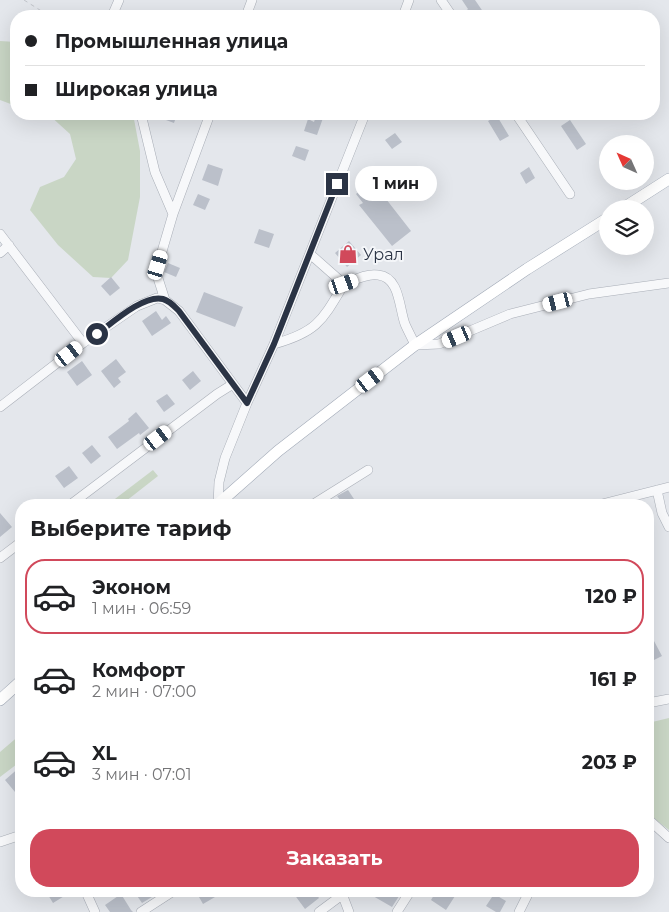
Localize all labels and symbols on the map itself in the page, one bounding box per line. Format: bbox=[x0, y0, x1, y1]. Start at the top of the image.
north arrow bbox=[599, 135, 654, 190]
callout: 1 мин bbox=[354, 166, 437, 202]
route end bbox=[326, 173, 348, 195]
shop icon: Урал bbox=[337, 243, 359, 265]
place label: Урал bbox=[363, 245, 404, 264]
car bbox=[146, 248, 169, 282]
car bbox=[327, 272, 360, 296]
car bbox=[541, 291, 574, 313]
route start bbox=[86, 323, 108, 345]
car bbox=[440, 324, 473, 350]
car bbox=[52, 339, 85, 369]
car bbox=[353, 365, 386, 395]
car bbox=[141, 423, 174, 453]

